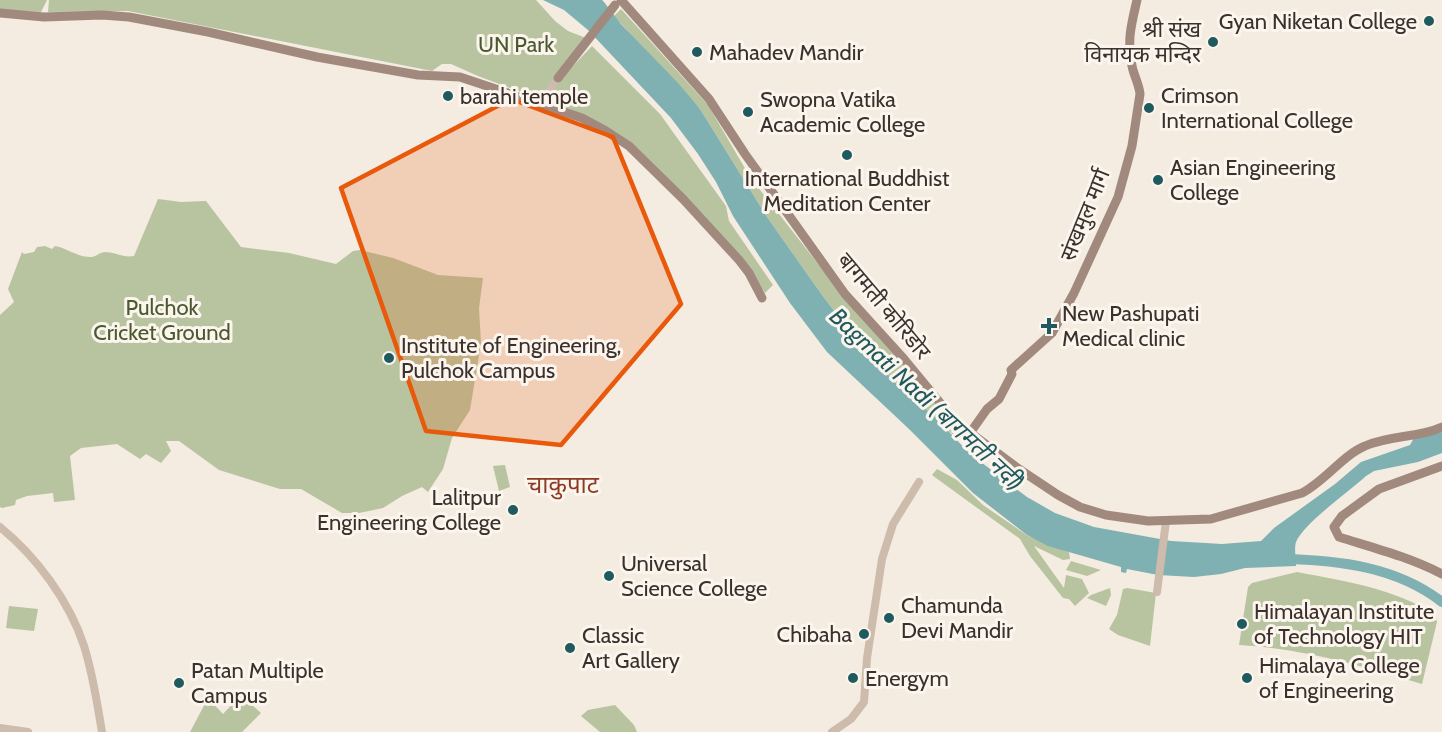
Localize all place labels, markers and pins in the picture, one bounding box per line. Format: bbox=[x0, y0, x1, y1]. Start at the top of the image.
place label: Gyan Niketan College bbox=[1219, 8, 1417, 35]
marker: Gyan Niketan College bbox=[1422, 14, 1436, 28]
place label: श्री संख विनायक मन्दिर bbox=[1084, 16, 1202, 68]
marker: श्री संख विनायक मन्दिर bbox=[1206, 35, 1220, 49]
place label: Mahadev Mandir bbox=[709, 39, 863, 66]
marker: Mahadev Mandir bbox=[690, 45, 704, 59]
place label: Crimson International College bbox=[1161, 82, 1353, 134]
place label: barahi temple bbox=[460, 83, 588, 110]
place label: Swopna Vatika Academic College bbox=[760, 86, 925, 138]
marker: barahi temple bbox=[441, 89, 455, 103]
marker: Crimson International College bbox=[1142, 101, 1156, 115]
marker: Swopna Vatika Academic College bbox=[741, 105, 755, 119]
marker: International Buddhist Meditation Center bbox=[840, 148, 854, 162]
place label: Asian Engineering College bbox=[1170, 154, 1336, 206]
place label: International Buddhist Meditation Center bbox=[745, 165, 950, 217]
marker: Asian Engineering College bbox=[1151, 173, 1165, 187]
place label: New Pashupati Medical clinic bbox=[1062, 300, 1199, 352]
marker: New Pashupati Medical clinic bbox=[1040, 317, 1058, 335]
place label: Institute of Engineering, Pulchok Campus bbox=[401, 332, 621, 384]
marker: Institute of Engineering, Pulchok Campus bbox=[382, 351, 396, 365]
place label: Lalitpur Engineering College bbox=[317, 484, 501, 536]
marker: Lalitpur Engineering College bbox=[506, 503, 520, 517]
place label: Universal Science College bbox=[621, 550, 767, 602]
marker: Universal Science College bbox=[602, 569, 616, 583]
place label: Chamunda Devi Mandir bbox=[901, 592, 1013, 644]
place label: Himalayan Institute of Technology HIT bbox=[1254, 598, 1434, 650]
marker: Chamunda Devi Mandir bbox=[882, 611, 896, 625]
marker: Himalayan Institute of Technology HIT bbox=[1235, 617, 1249, 631]
place label: Chibaha bbox=[777, 621, 852, 648]
place label: Classic Art Gallery bbox=[582, 622, 680, 674]
marker: Chibaha bbox=[857, 627, 871, 641]
marker: Classic Art Gallery bbox=[563, 641, 577, 655]
place label: Himalaya College of Engineering bbox=[1259, 652, 1420, 704]
place label: Patan Multiple Campus bbox=[191, 657, 324, 709]
place label: Energym bbox=[865, 665, 949, 692]
marker: Energym bbox=[846, 671, 860, 685]
marker: Himalaya College of Engineering bbox=[1240, 671, 1254, 685]
marker: Patan Multiple Campus bbox=[172, 676, 186, 690]

